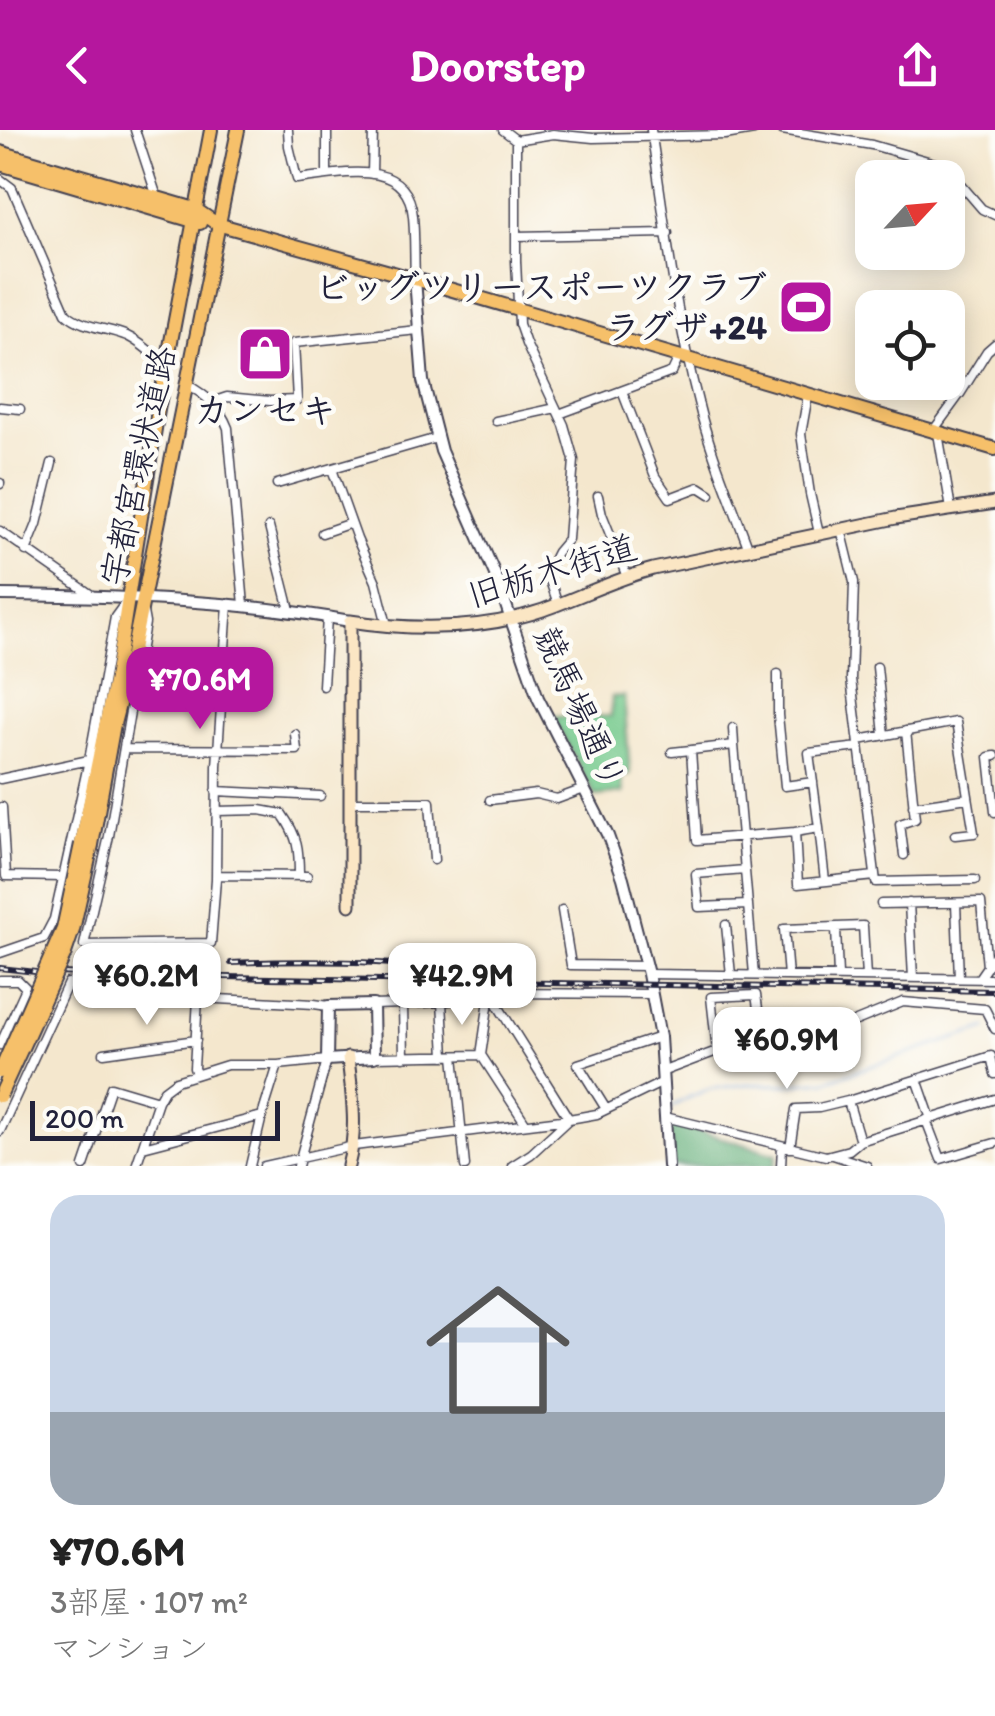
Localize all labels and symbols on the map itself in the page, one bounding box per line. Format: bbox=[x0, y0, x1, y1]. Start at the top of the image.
north arrow bbox=[855, 160, 965, 270]
place label: ビッグツリースポーツクラブ ラグザ+24 bbox=[315, 266, 767, 348]
sports icon: ビッグツリースポーツクラブ ラグザ+24 bbox=[776, 277, 836, 337]
shop icon: カンセキ bbox=[235, 324, 295, 384]
street label: 宇都宮環状道路 bbox=[92, 342, 184, 590]
place label: カンセキ bbox=[194, 389, 336, 431]
street label: 旧栃木街道 bbox=[462, 525, 642, 617]
street label: 競馬場通り bbox=[525, 620, 635, 796]
pin: ¥70.6M bbox=[119, 647, 281, 732]
pin: ¥60.2M bbox=[66, 943, 228, 1028]
pin: ¥42.9M bbox=[381, 943, 543, 1028]
pin: ¥60.9M bbox=[706, 1007, 868, 1092]
scale bar bbox=[30, 1096, 280, 1140]

